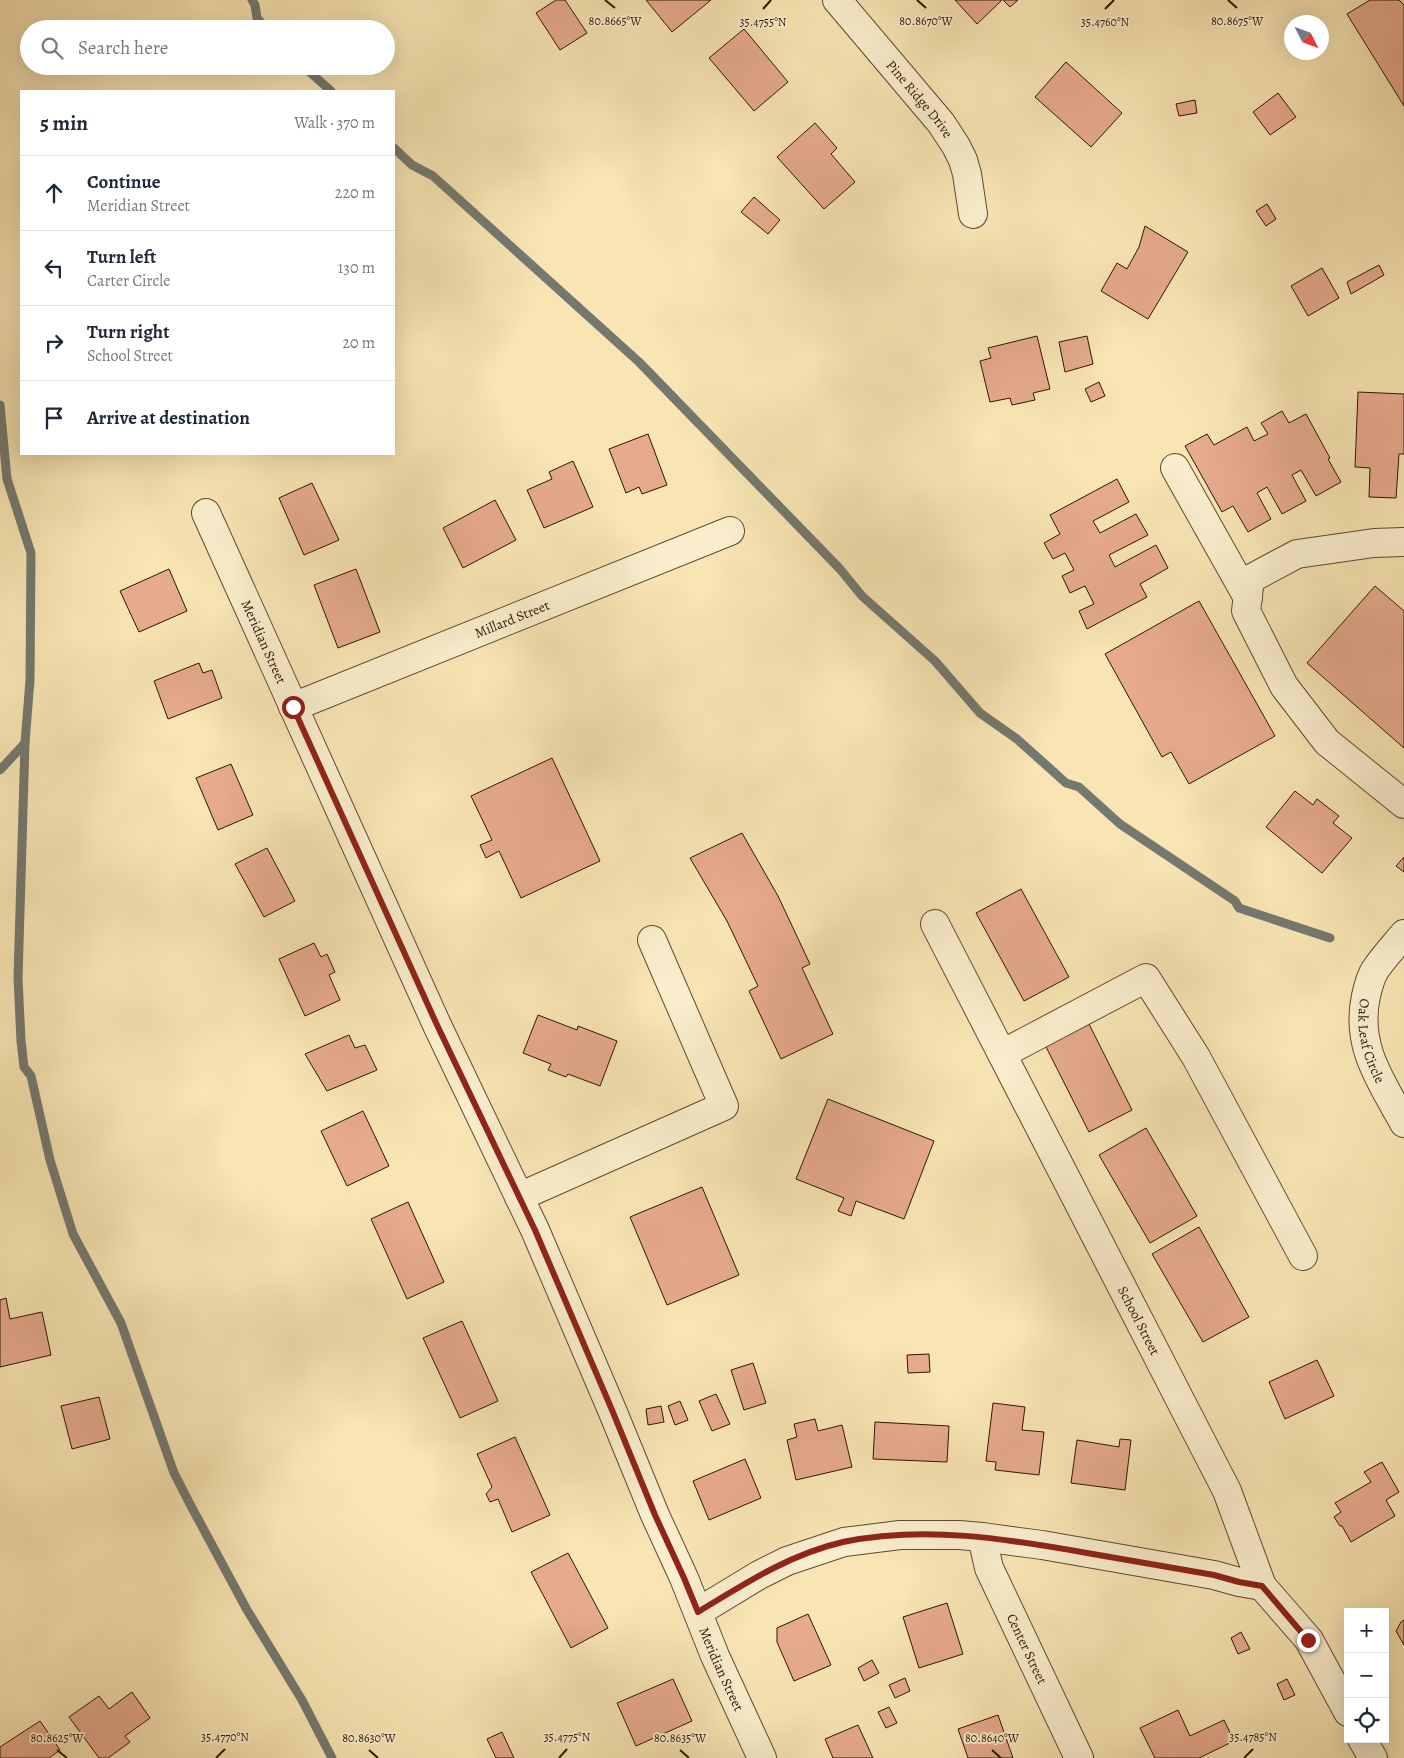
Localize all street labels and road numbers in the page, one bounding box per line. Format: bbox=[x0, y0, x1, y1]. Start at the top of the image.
street label: Pine Ridge Drive bbox=[882, 56, 958, 141]
street label: Millard Street bbox=[472, 595, 552, 642]
street label: Meridian Street bbox=[237, 597, 291, 687]
street label: Oak Leaf Circle bbox=[1354, 997, 1390, 1086]
street label: School Street bbox=[1114, 1283, 1165, 1359]
street label: Center Street bbox=[1002, 1610, 1052, 1687]
street label: Meridian Street bbox=[695, 1624, 749, 1714]

